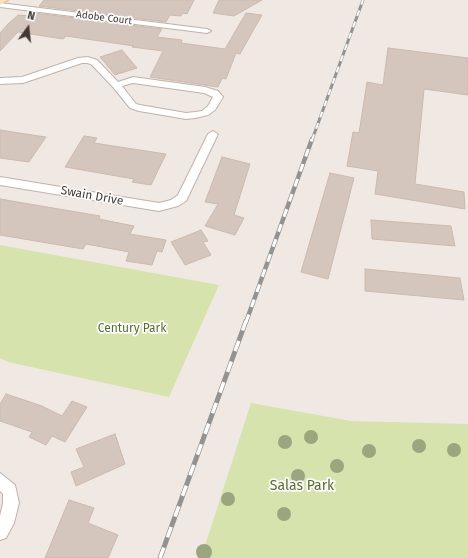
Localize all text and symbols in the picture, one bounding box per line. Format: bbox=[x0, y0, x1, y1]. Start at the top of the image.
north arrow bbox=[8, 8, 48, 48]
text: N bbox=[26, 9, 36, 23]
street label: Adobe Court bbox=[75, 9, 133, 27]
street label: Swain Drive bbox=[60, 183, 124, 209]
park label: Century Park bbox=[98, 322, 166, 336]
park label: Salas Park bbox=[270, 478, 334, 494]

